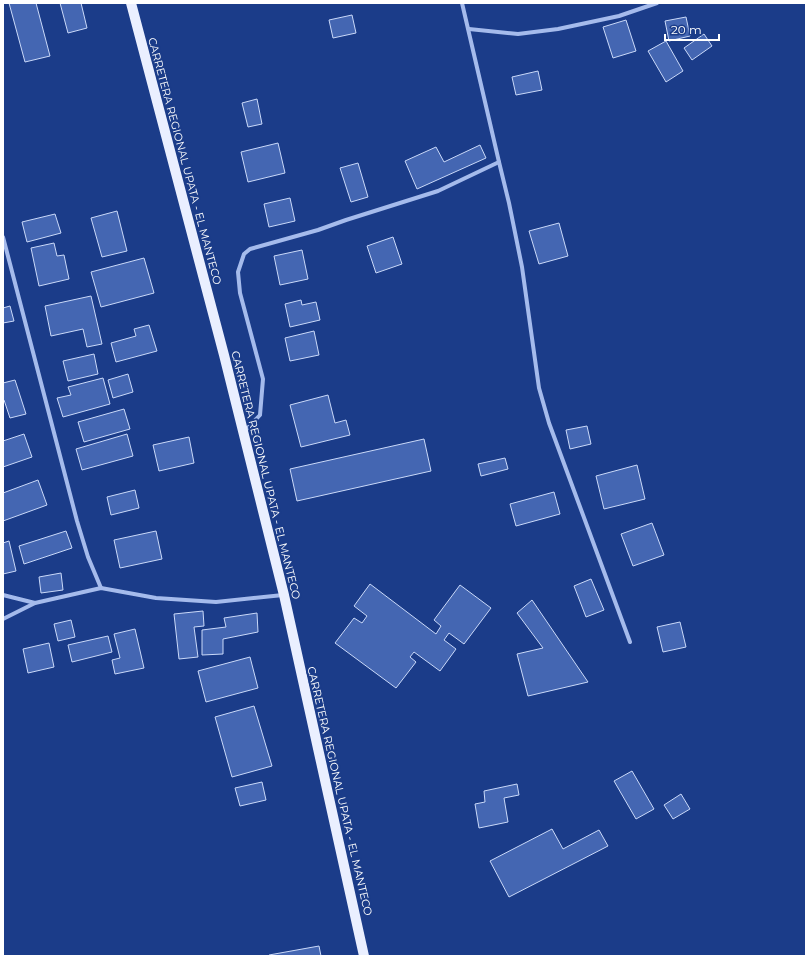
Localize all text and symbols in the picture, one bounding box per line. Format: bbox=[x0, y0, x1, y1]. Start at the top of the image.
scale bar bbox=[665, 16, 719, 42]
text: 20 m bbox=[671, 22, 702, 37]
street label: CARRETERA REGIONAL UPATA - EL MANTECO bbox=[145, 36, 225, 286]
street label: CARRETERA REGIONAL UPATA - EL MANTECO bbox=[228, 349, 304, 601]
street label: CARRETERA REGIONAL UPATA - EL MANTECO bbox=[304, 665, 376, 917]

